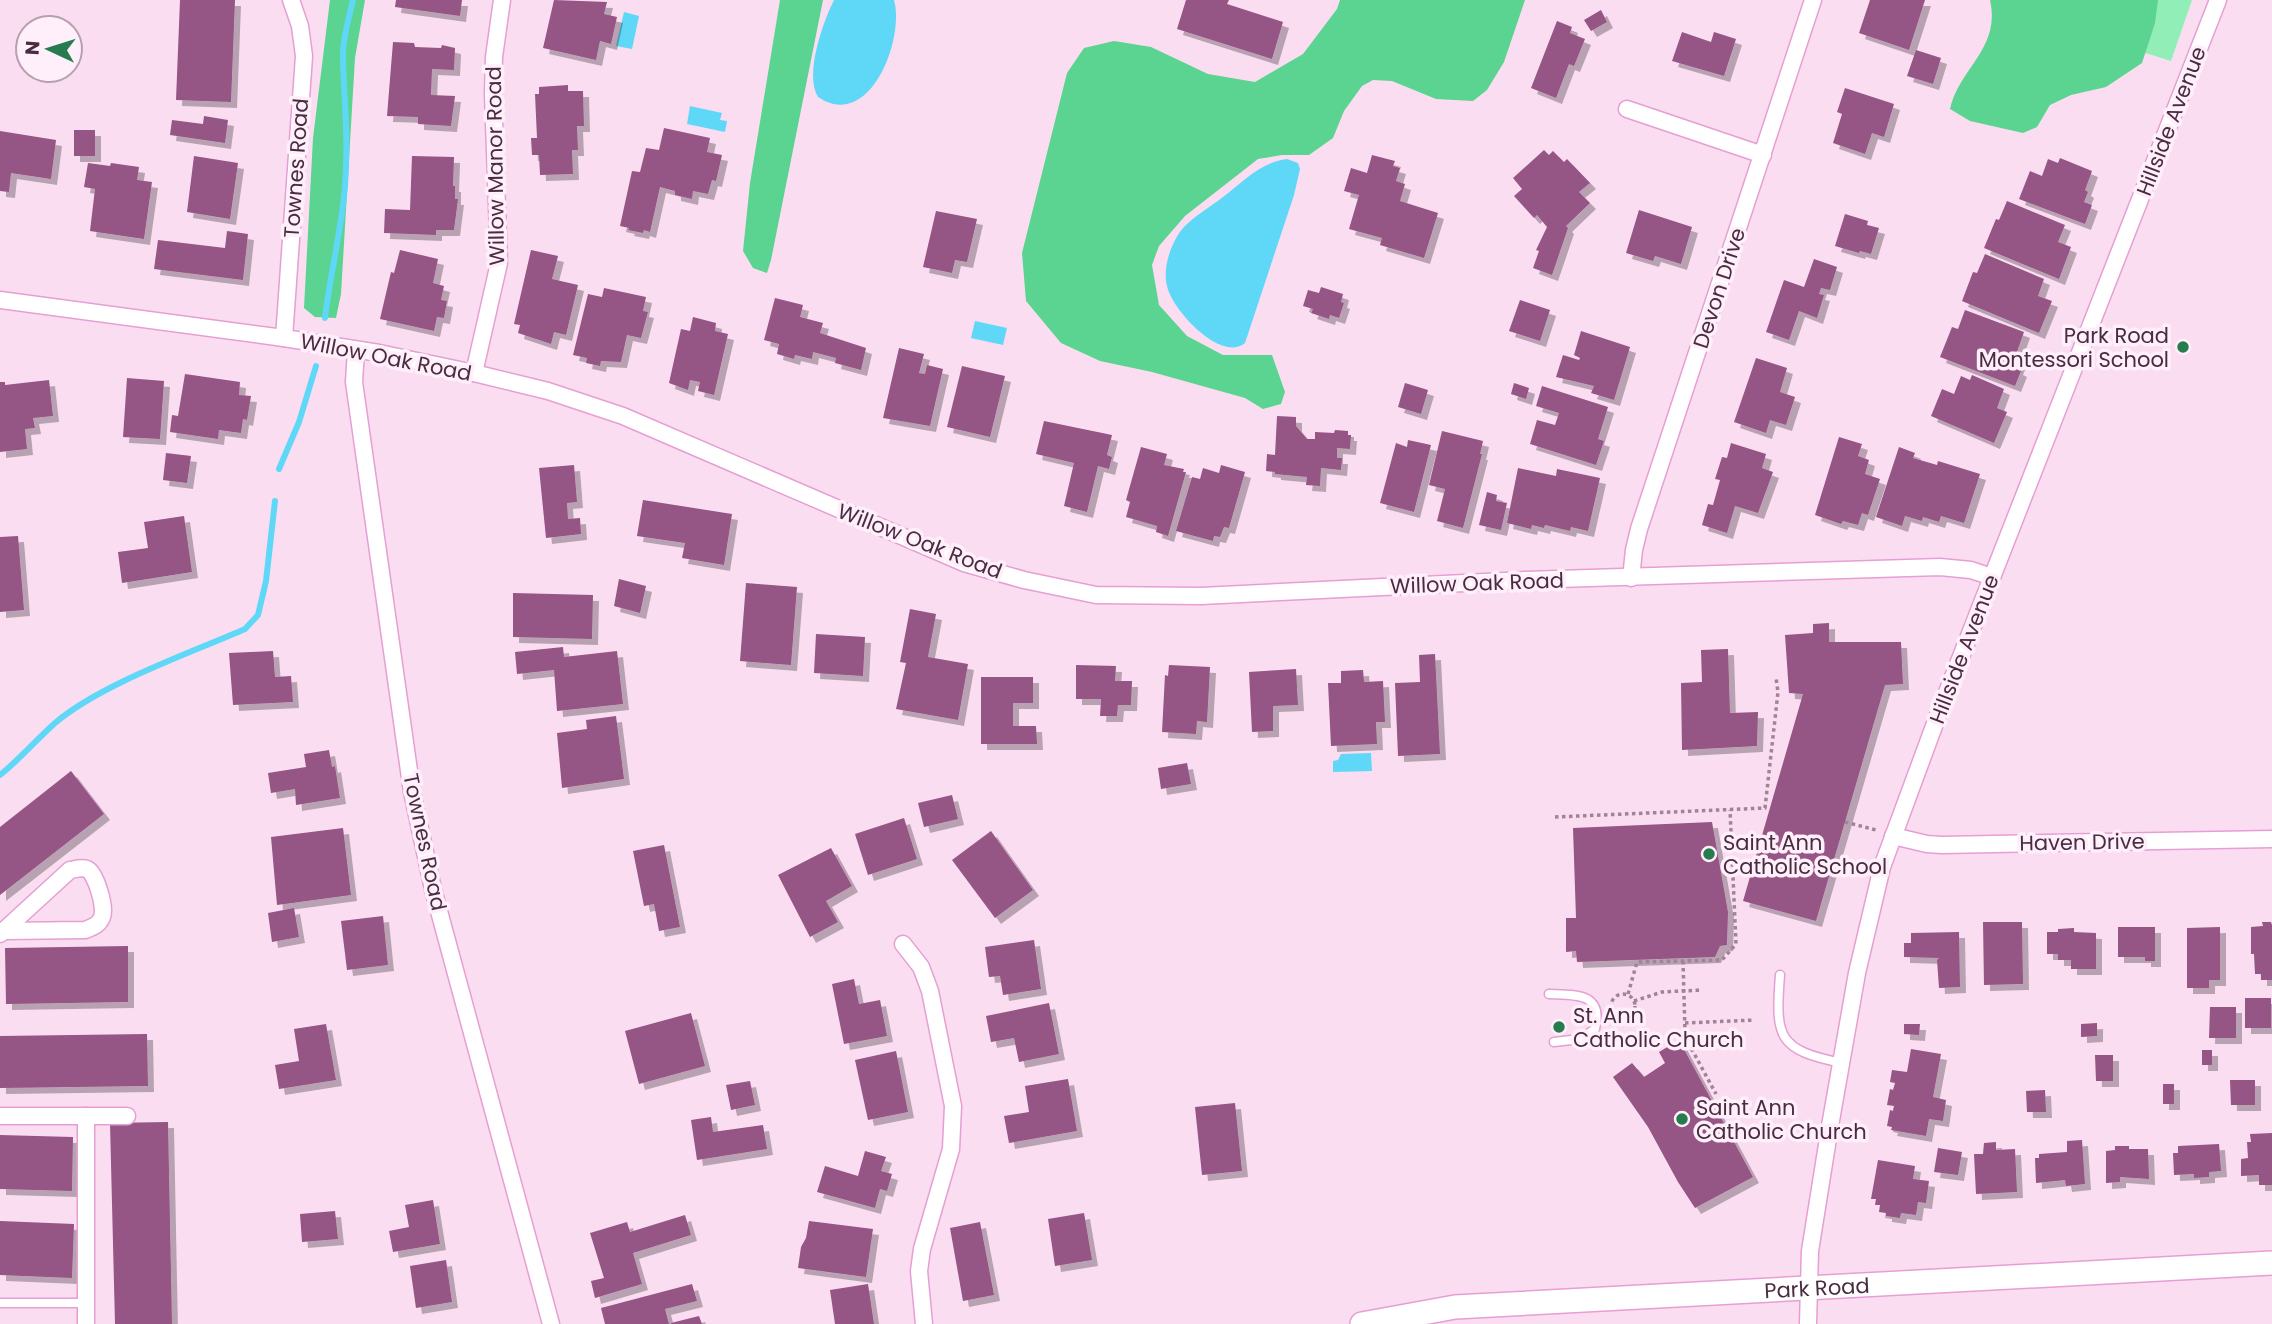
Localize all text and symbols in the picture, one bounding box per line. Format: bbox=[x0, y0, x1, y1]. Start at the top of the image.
north arrow bbox=[14, 14, 84, 84]
text: N bbox=[19, 40, 47, 56]
street label: Hillside Avenue bbox=[2129, 42, 2213, 200]
street label: Willow Manor Road bbox=[479, 66, 511, 266]
street label: Townes Road bbox=[277, 97, 315, 239]
street label: Devon Drive bbox=[1686, 224, 1752, 352]
place label: Park Road Montessori School bbox=[1979, 321, 2169, 374]
street label: Willow Oak Road bbox=[298, 326, 474, 388]
marker: Park Road Montessori School bbox=[2175, 339, 2191, 355]
street label: Willow Oak Road bbox=[834, 496, 1006, 586]
street label: Willow Oak Road bbox=[1390, 565, 1564, 601]
street label: Hillside Avenue bbox=[1922, 570, 2006, 728]
street label: Townes Road bbox=[396, 771, 454, 913]
street label: Haven Drive bbox=[2019, 826, 2145, 858]
place label: Saint Ann Catholic School bbox=[1723, 828, 1887, 881]
marker: Saint Ann Catholic School bbox=[1701, 846, 1717, 862]
place label: St. Ann Catholic Church bbox=[1573, 1001, 1744, 1054]
marker: St. Ann Catholic Church bbox=[1551, 1019, 1567, 1035]
place label: Saint Ann Catholic Church bbox=[1696, 1093, 1867, 1146]
marker: Saint Ann Catholic Church bbox=[1674, 1111, 1690, 1127]
street label: Park Road bbox=[1764, 1270, 1870, 1305]

